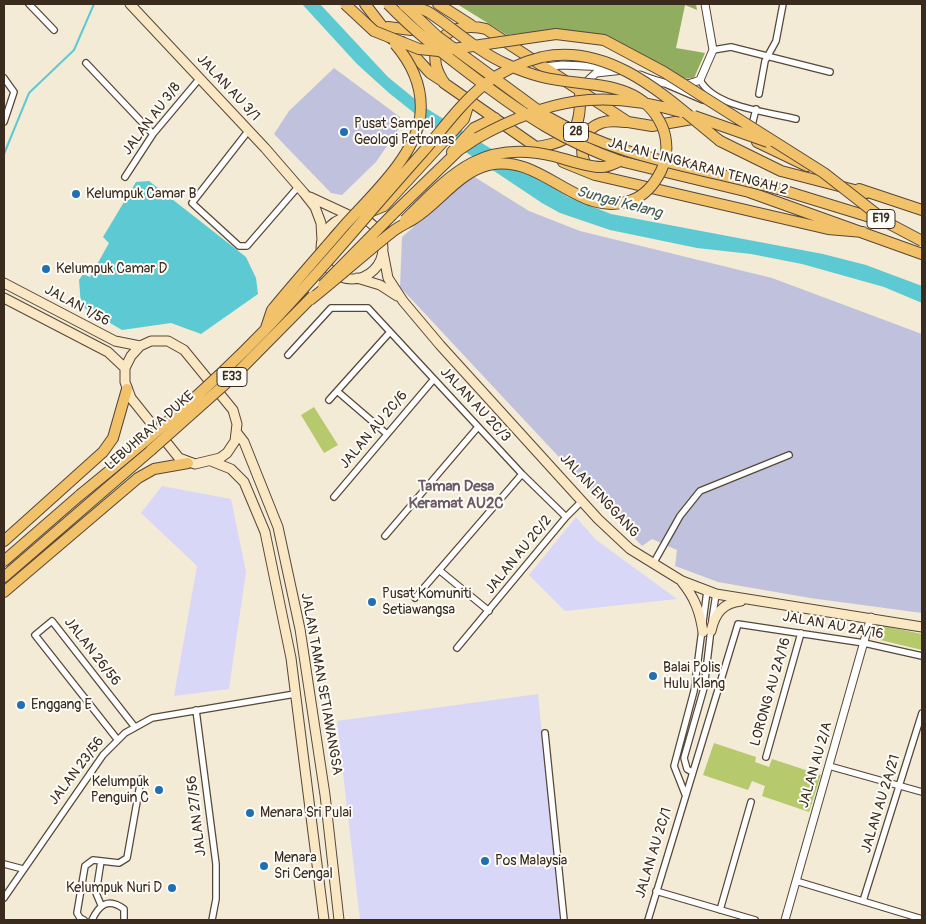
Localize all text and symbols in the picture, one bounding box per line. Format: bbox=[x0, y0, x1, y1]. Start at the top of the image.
street label: JALAN AU 3/1 bbox=[193, 51, 263, 125]
street label: JALAN AU 3/8 bbox=[119, 79, 185, 159]
place label: Pusat Sampel Geologi Petronas bbox=[354, 116, 454, 148]
road number: 28 bbox=[564, 122, 588, 142]
marker: Pusat Sampel Geologi Petronas bbox=[338, 126, 350, 138]
street label: JALAN LINGKARAN TENGAH 2 bbox=[606, 135, 790, 199]
water label: Sungai Kelang bbox=[574, 183, 664, 223]
place label: Kelumpuk Camar B bbox=[86, 186, 196, 202]
marker: Kelumpuk Camar B bbox=[70, 188, 82, 200]
road number: E19 bbox=[867, 210, 895, 228]
place label: Kelumpuk Camar D bbox=[56, 261, 167, 277]
marker: Kelumpuk Camar D bbox=[40, 263, 52, 275]
street label: JALAN 1/56 bbox=[41, 282, 113, 330]
street label: JALAN AU 2C/3 bbox=[436, 364, 514, 446]
road number: E33 bbox=[217, 368, 247, 387]
street label: LEBUHRAYA DUKE bbox=[102, 388, 198, 474]
street label: JALAN AU 2C/6 bbox=[337, 388, 411, 472]
street label: JALAN ENGGANG bbox=[556, 451, 642, 541]
district label: Taman Desa Keramat AU2C bbox=[408, 478, 504, 513]
street label: JALAN AU 2C/2 bbox=[482, 512, 556, 598]
place label: Pusat Komuniti Setiawangsa bbox=[382, 586, 471, 618]
street label: JALAN TAMAN SETIAWANGSA bbox=[297, 591, 345, 777]
marker: Pusat Komuniti Setiawangsa bbox=[366, 596, 378, 608]
street label: JALAN AU 2A/16 bbox=[781, 609, 885, 643]
street label: JALAN 26/56 bbox=[60, 615, 124, 689]
street label: LORONG AU 2A/16 bbox=[747, 636, 795, 748]
place label: Balai Polis Hulu Klang bbox=[663, 660, 725, 692]
marker: Balai Polis Hulu Klang bbox=[647, 670, 659, 682]
place label: Enggang E bbox=[31, 697, 92, 713]
marker: Enggang E bbox=[15, 699, 27, 711]
street label: JALAN AU 2/A bbox=[796, 720, 836, 810]
street label: JALAN 23/56 bbox=[46, 733, 108, 809]
street label: JALAN AU 2A/21 bbox=[858, 753, 904, 855]
place label: Kelumpuk Penguin C bbox=[91, 774, 149, 806]
street label: JALAN 27/56 bbox=[184, 775, 210, 857]
marker: Kelumpuk Penguin C bbox=[153, 784, 165, 796]
place label: Menara Sri Pulai bbox=[260, 805, 351, 821]
street label: JALAN AU 2C/1 bbox=[632, 806, 676, 900]
marker: Menara Sri Pulai bbox=[244, 807, 256, 819]
place label: Menara Sri Cengal bbox=[274, 850, 333, 882]
place label: Pos Malaysia bbox=[495, 853, 567, 869]
marker: Pos Malaysia bbox=[479, 855, 491, 867]
marker: Menara Sri Cengal bbox=[258, 860, 270, 872]
place label: Kelumpuk Nuri D bbox=[66, 880, 162, 896]
marker: Kelumpuk Nuri D bbox=[166, 882, 178, 894]

